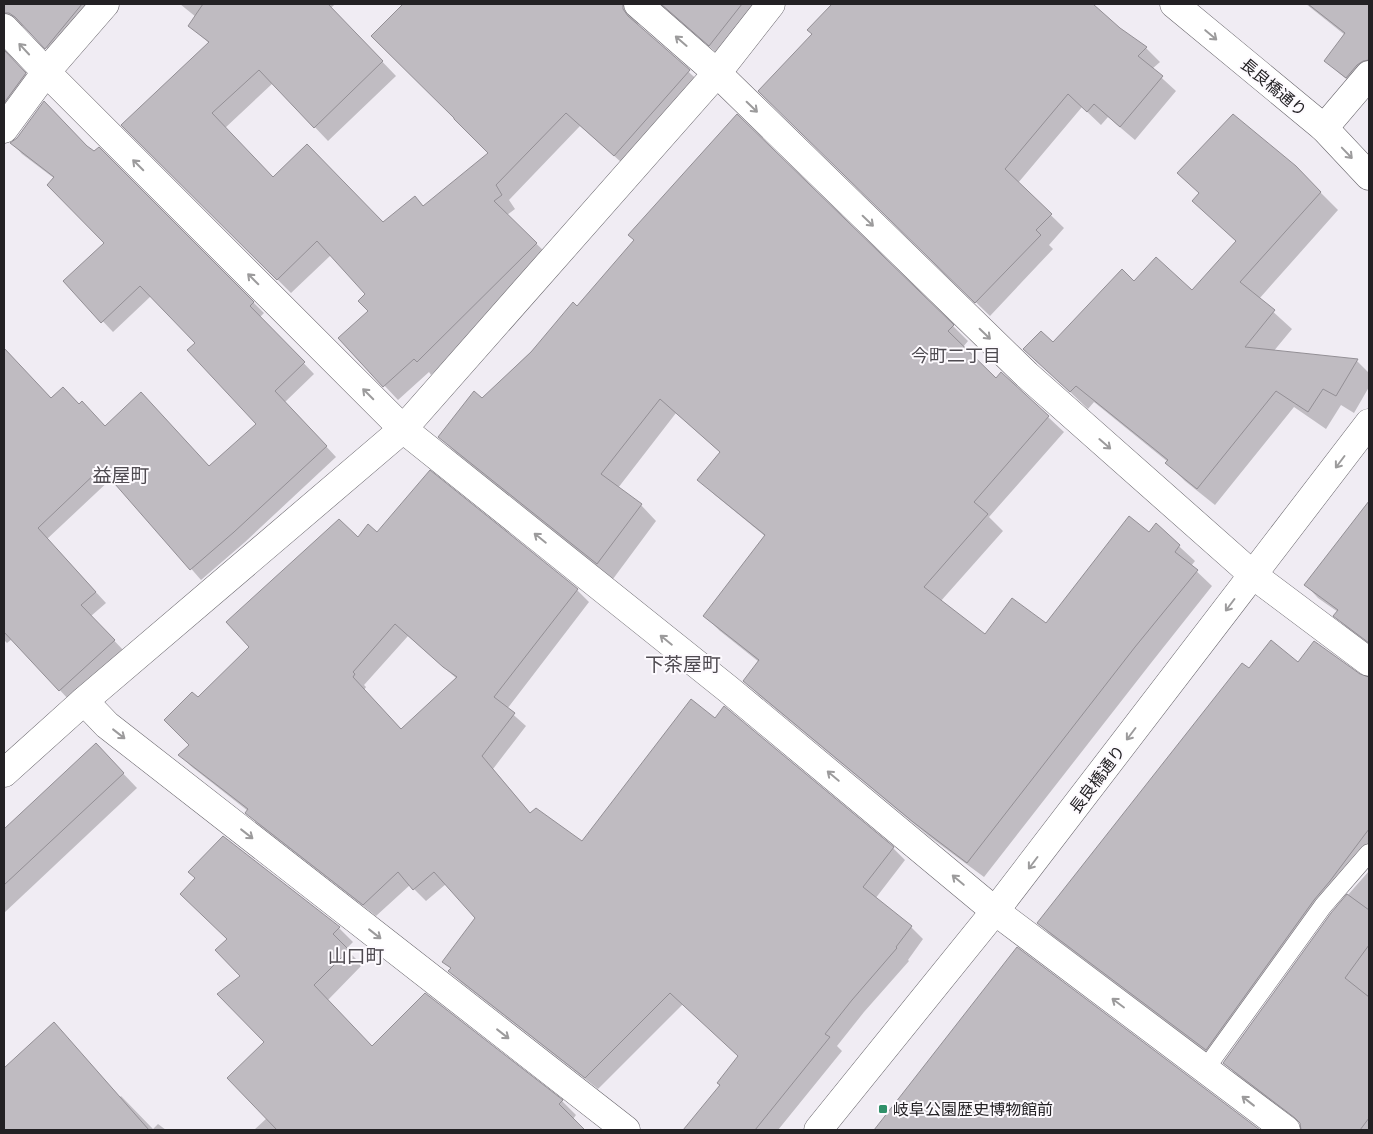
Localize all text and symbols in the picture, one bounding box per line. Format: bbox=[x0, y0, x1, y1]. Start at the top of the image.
one-way arrow bbox=[1205, 29, 1218, 40]
one-way arrow bbox=[674, 35, 687, 47]
one-way arrow bbox=[18, 43, 30, 55]
street label: 長良橋通り bbox=[1237, 54, 1311, 120]
one-way arrow bbox=[746, 101, 758, 114]
one-way arrow bbox=[1341, 146, 1353, 159]
one-way arrow bbox=[132, 158, 144, 171]
one-way arrow bbox=[862, 215, 875, 227]
one-way arrow bbox=[247, 273, 259, 286]
one-way arrow bbox=[979, 328, 991, 340]
district label: 今町二丁目 bbox=[911, 344, 1001, 367]
one-way arrow bbox=[362, 388, 374, 400]
one-way arrow bbox=[1098, 438, 1111, 450]
one-way arrow bbox=[1334, 455, 1345, 468]
district label: 益屋町 bbox=[92, 463, 150, 487]
one-way arrow bbox=[533, 533, 546, 544]
one-way arrow bbox=[1225, 598, 1236, 611]
one-way arrow bbox=[660, 635, 673, 646]
district label: 下茶屋町 bbox=[645, 652, 721, 676]
one-way arrow bbox=[1126, 727, 1137, 740]
one-way arrow bbox=[112, 729, 126, 739]
street label: 長良橋通り bbox=[1065, 741, 1129, 817]
one-way arrow bbox=[827, 771, 840, 782]
one-way arrow bbox=[240, 829, 254, 839]
one-way arrow bbox=[1027, 856, 1038, 869]
one-way arrow bbox=[952, 874, 965, 885]
one-way arrow bbox=[368, 929, 381, 940]
district label: 山口町 bbox=[327, 944, 385, 968]
one-way arrow bbox=[1112, 997, 1125, 1008]
one-way arrow bbox=[496, 1029, 509, 1040]
one-way arrow bbox=[1242, 1095, 1255, 1106]
place label: 岐阜公園歴史博物館前 bbox=[893, 1099, 1053, 1119]
marker: 岐阜公園歴史博物館前 bbox=[877, 1103, 889, 1115]

